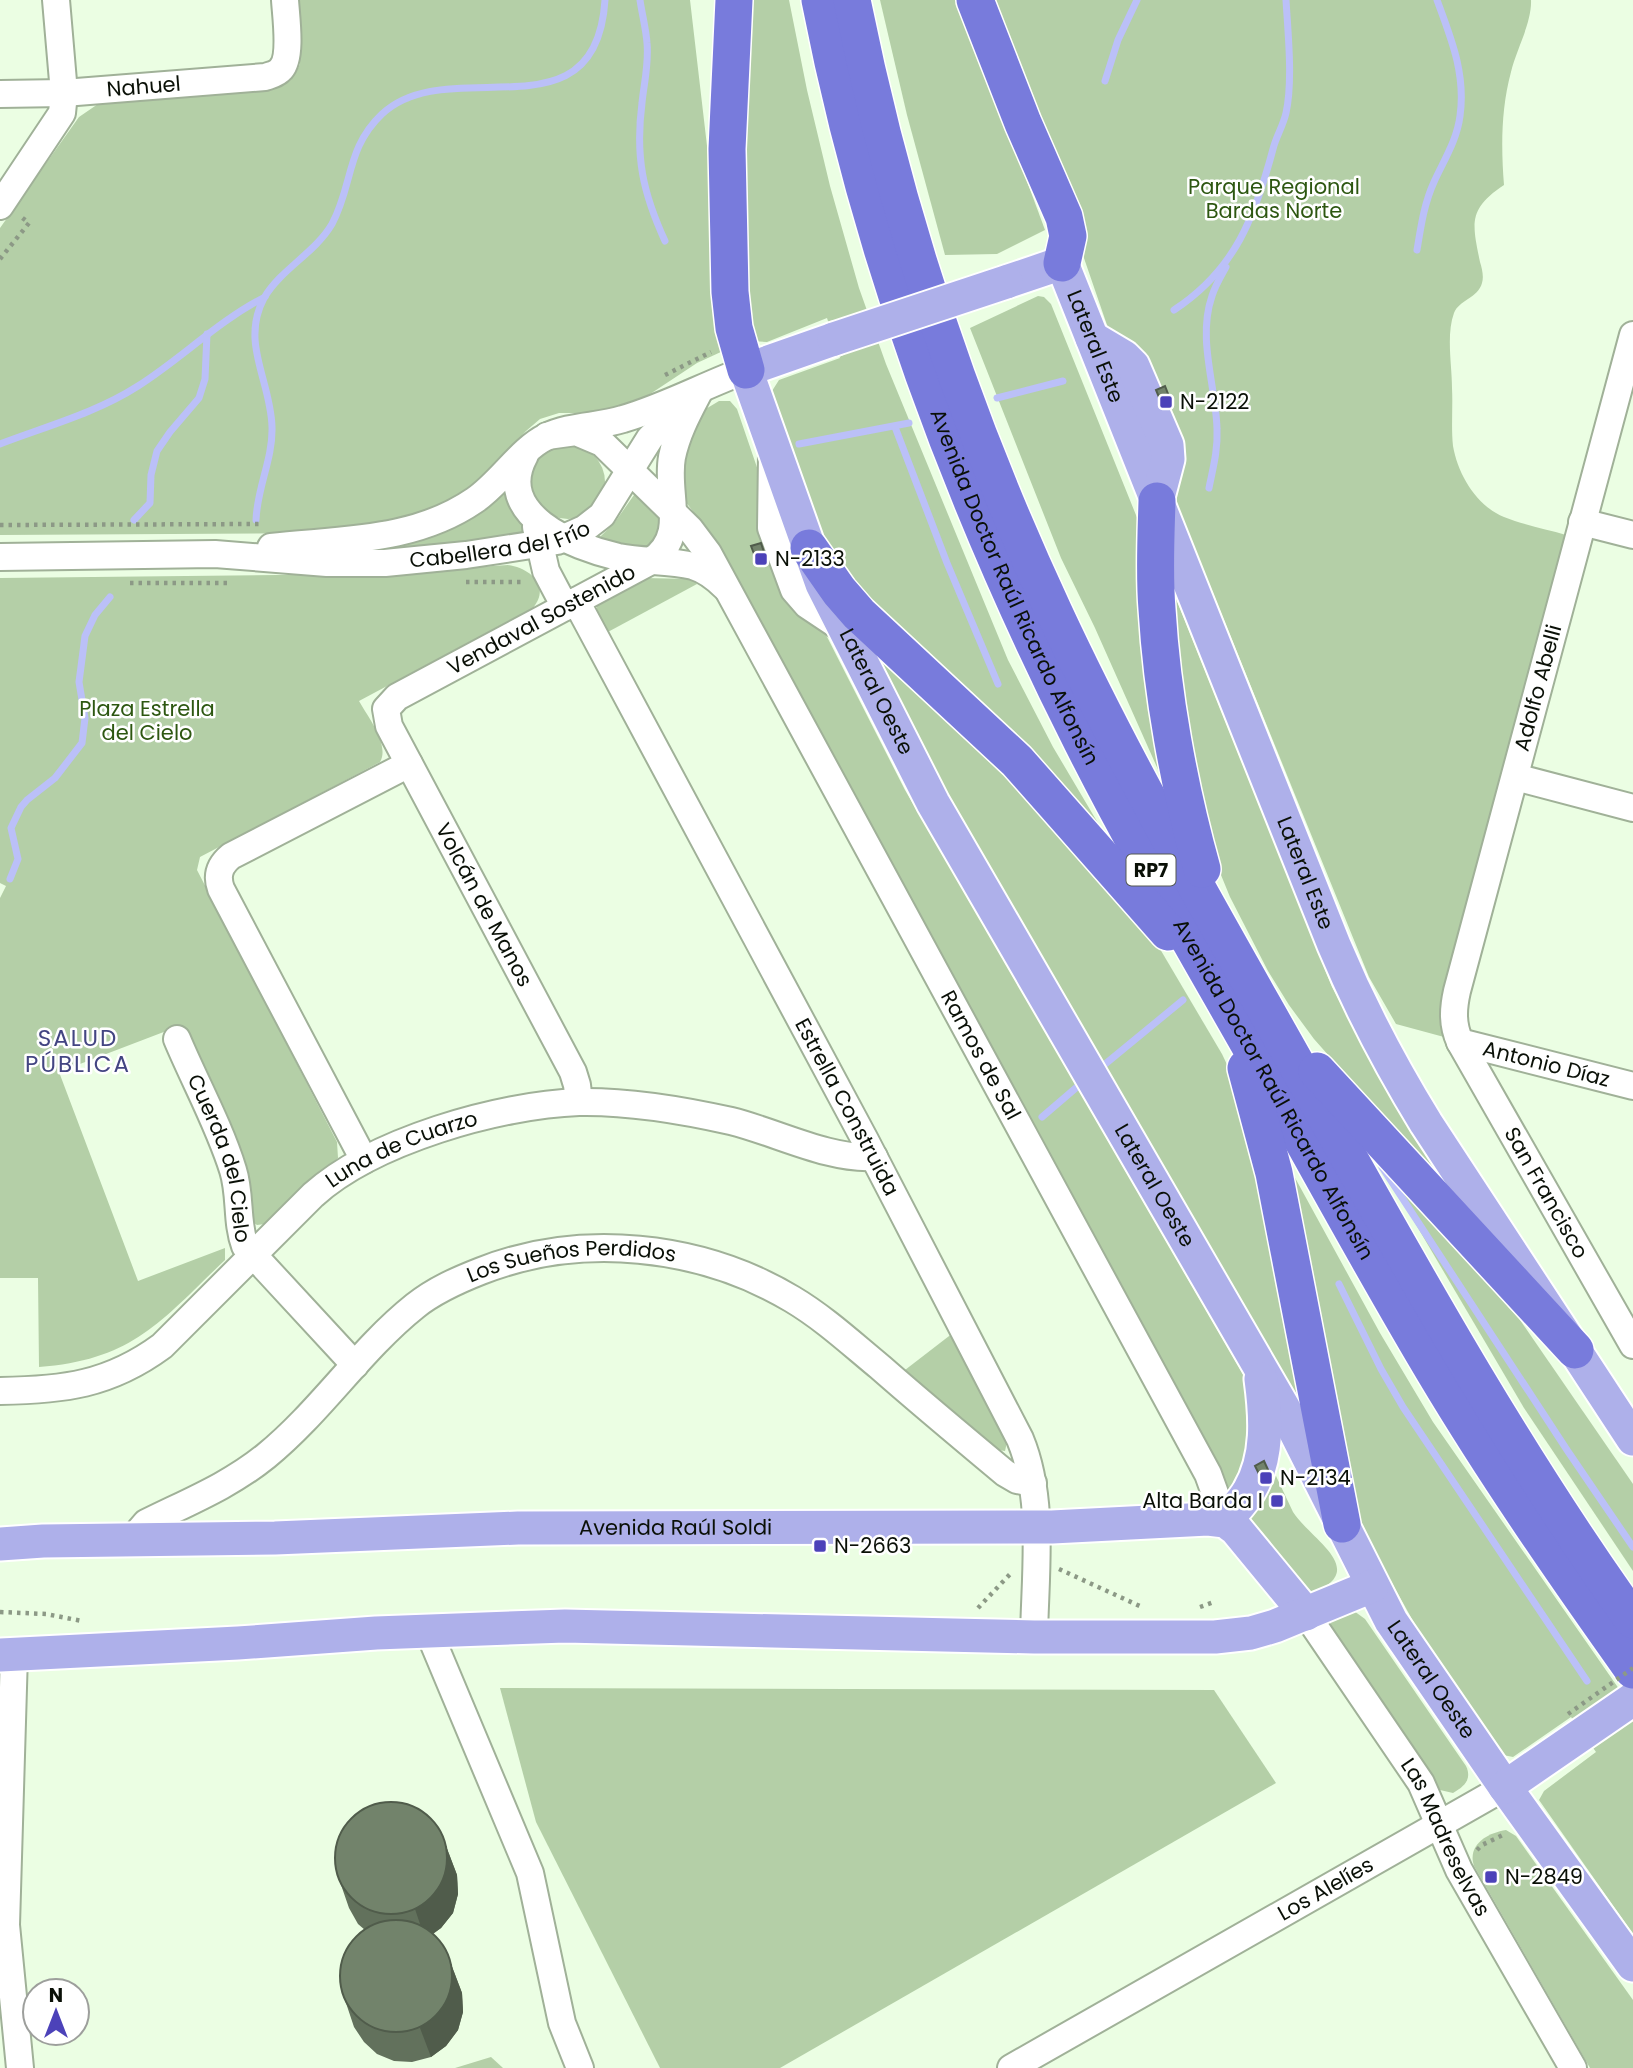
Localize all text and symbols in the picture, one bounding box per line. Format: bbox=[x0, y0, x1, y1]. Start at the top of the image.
street label: Nahuel bbox=[106, 69, 182, 104]
park label: Parque Regional Bardas Norte bbox=[1188, 172, 1360, 225]
street label: Lateral Este bbox=[1060, 286, 1131, 407]
place label: N-2122 bbox=[1180, 387, 1249, 416]
marker: N-2122 bbox=[1158, 394, 1174, 410]
street label: Avenida Doctor Raúl Ricardo Alfonsín bbox=[923, 404, 1106, 770]
street label: Cabellera del Frío bbox=[408, 513, 595, 575]
place label: N-2133 bbox=[775, 544, 845, 573]
marker: N-2133 bbox=[753, 551, 769, 567]
street label: Vendaval Sostenido bbox=[442, 557, 640, 681]
street label: Adolfo Abelli bbox=[1507, 621, 1568, 754]
street label: Lateral Oeste bbox=[833, 623, 921, 759]
park label: Plaza Estrella del Cielo bbox=[79, 694, 215, 747]
street label: Lateral Este bbox=[1270, 812, 1341, 934]
street label: Volcán de Manos bbox=[429, 818, 540, 992]
road number: RP7 bbox=[1126, 855, 1176, 886]
street label: Avenida Doctor Raúl Ricardo Alfonsín bbox=[1166, 913, 1381, 1265]
street label: Ramos de Sal bbox=[934, 985, 1028, 1125]
street label: Estrella Construida bbox=[788, 1013, 906, 1201]
district label: SALUD PÚBLICA bbox=[25, 1022, 131, 1080]
street label: Antonio Díaz bbox=[1480, 1033, 1613, 1094]
street label: Cuerda del Cielo bbox=[181, 1069, 258, 1245]
street label: Luna de Cuarzo bbox=[319, 1103, 481, 1194]
street label: Lateral Oeste bbox=[1108, 1118, 1202, 1252]
street label: San Francisco bbox=[1498, 1122, 1596, 1264]
street label: Los Sueños Perdidos bbox=[462, 1233, 679, 1289]
place label: N-2134 bbox=[1280, 1463, 1351, 1492]
marker: N-2134 bbox=[1258, 1470, 1274, 1486]
place label: Alta Barda I bbox=[1142, 1486, 1263, 1515]
marker: Alta Barda I bbox=[1269, 1493, 1285, 1509]
street label: Avenida Raúl Soldi bbox=[579, 1513, 772, 1542]
place label: N-2663 bbox=[834, 1531, 911, 1560]
marker: N-2663 bbox=[812, 1538, 828, 1554]
street label: Lateral Oeste bbox=[1381, 1614, 1483, 1745]
street label: Las Madreselvas bbox=[1394, 1752, 1498, 1921]
street label: Los Alelíes bbox=[1272, 1850, 1379, 1927]
place label: N-2849 bbox=[1505, 1862, 1583, 1891]
marker: N-2849 bbox=[1483, 1869, 1499, 1885]
north arrow bbox=[21, 1977, 91, 2047]
text: N bbox=[49, 1982, 63, 2009]

